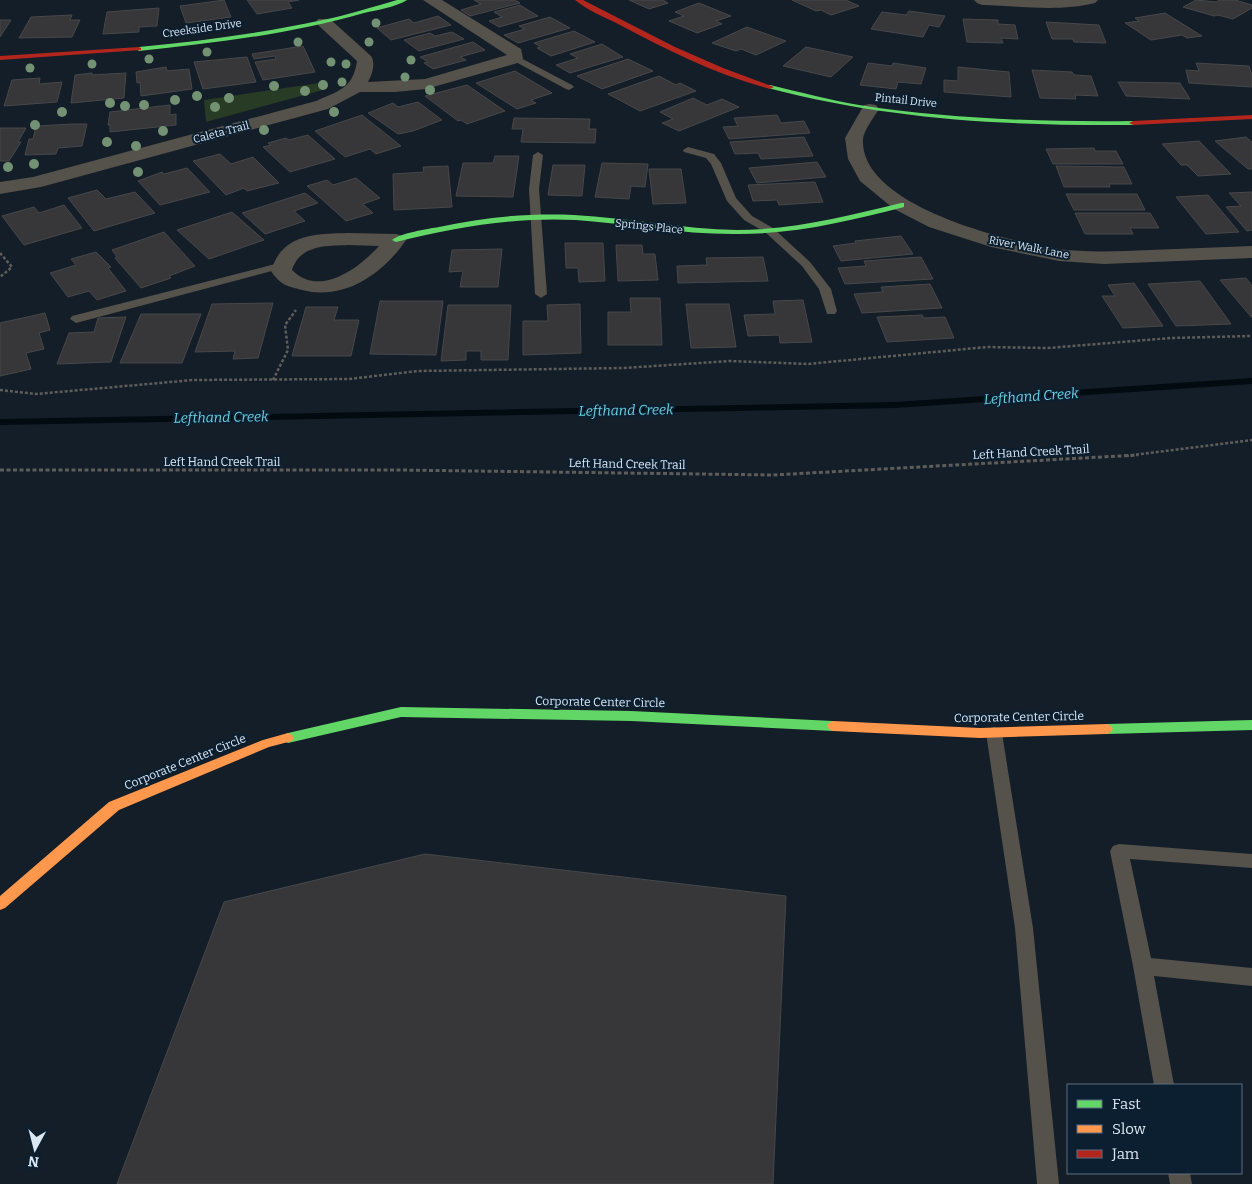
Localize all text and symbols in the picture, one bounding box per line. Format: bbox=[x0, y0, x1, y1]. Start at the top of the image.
street label: Creekside Drive bbox=[162, 17, 242, 40]
street label: Pintail Drive bbox=[874, 91, 938, 110]
street label: Caleta Trail bbox=[192, 119, 250, 146]
street label: Springs Place bbox=[614, 216, 684, 237]
street label: River Walk Lane bbox=[988, 233, 1070, 262]
water label: Lefthand Creek bbox=[983, 385, 1079, 408]
water label: Lefthand Creek bbox=[578, 401, 674, 420]
water label: Lefthand Creek bbox=[173, 408, 269, 427]
street label: Left Hand Creek Trail bbox=[972, 442, 1090, 462]
street label: Left Hand Creek Trail bbox=[163, 455, 281, 469]
street label: Left Hand Creek Trail bbox=[568, 456, 686, 472]
street label: Corporate Center Circle bbox=[535, 694, 665, 710]
street label: Corporate Center Circle bbox=[954, 709, 1084, 725]
street label: Corporate Center Circle bbox=[122, 731, 248, 793]
legend bbox=[1067, 1084, 1242, 1174]
text: Fast bbox=[1112, 1095, 1141, 1113]
text: Slow bbox=[1112, 1120, 1147, 1138]
north arrow bbox=[10, 1124, 60, 1174]
text: Jam bbox=[1111, 1145, 1140, 1163]
text: N bbox=[27, 1152, 40, 1171]

